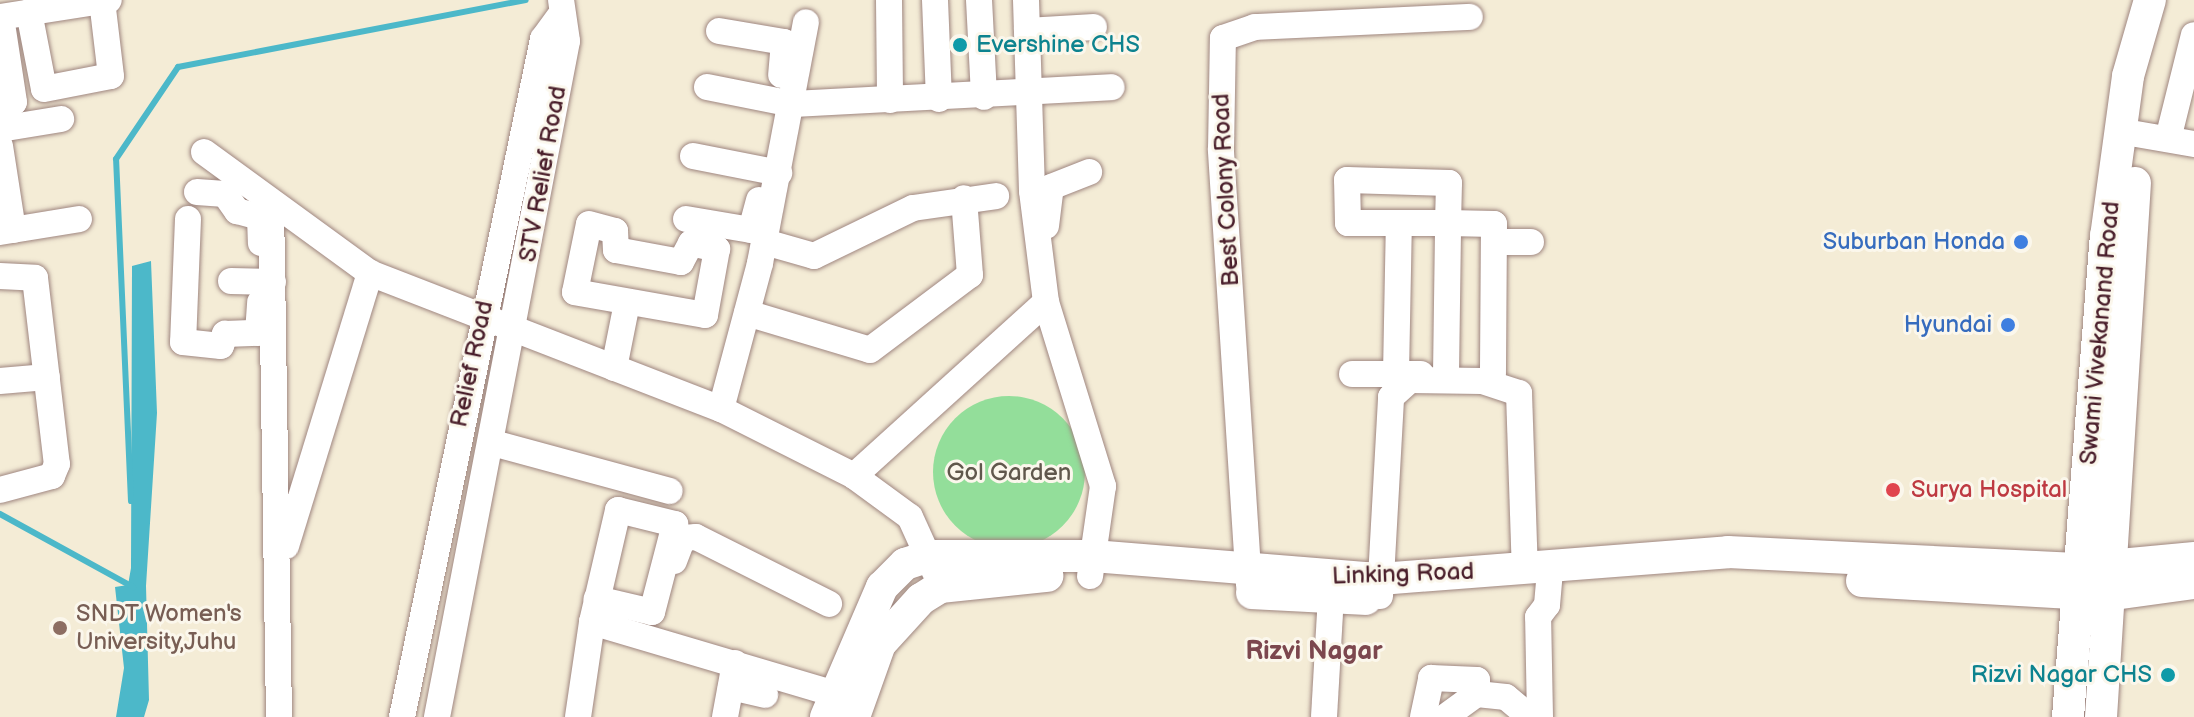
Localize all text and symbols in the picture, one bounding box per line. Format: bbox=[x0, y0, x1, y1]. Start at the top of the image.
place label: Evershine CHS bbox=[976, 31, 1140, 59]
marker: Evershine CHS bbox=[951, 36, 969, 54]
street label: STV Relief Road bbox=[513, 84, 573, 264]
street label: Best Colony Road bbox=[1207, 92, 1245, 288]
street label: Swami Vivekanand Road bbox=[2074, 200, 2126, 466]
place label: Suburban Honda bbox=[1823, 228, 2005, 256]
marker: Suburban Honda bbox=[2012, 233, 2030, 251]
street label: Relief Road bbox=[445, 298, 499, 430]
place label: Hyundai bbox=[1904, 311, 1992, 339]
marker: Hyundai bbox=[1999, 316, 2017, 334]
park label: Gol Garden bbox=[947, 459, 1071, 487]
place label: Surya Hospital bbox=[1911, 476, 2067, 504]
marker: Surya Hospital bbox=[1882, 479, 1904, 501]
street label: Linking Road bbox=[1331, 557, 1475, 591]
place label: SNDT Women's University,Juhu bbox=[76, 600, 243, 656]
marker: SNDT Women's University,Juhu bbox=[51, 619, 69, 637]
district label: Rizvi Nagar bbox=[1245, 636, 1383, 668]
place label: Rizvi Nagar CHS bbox=[1971, 661, 2152, 689]
marker: Rizvi Nagar CHS bbox=[2159, 666, 2177, 684]

